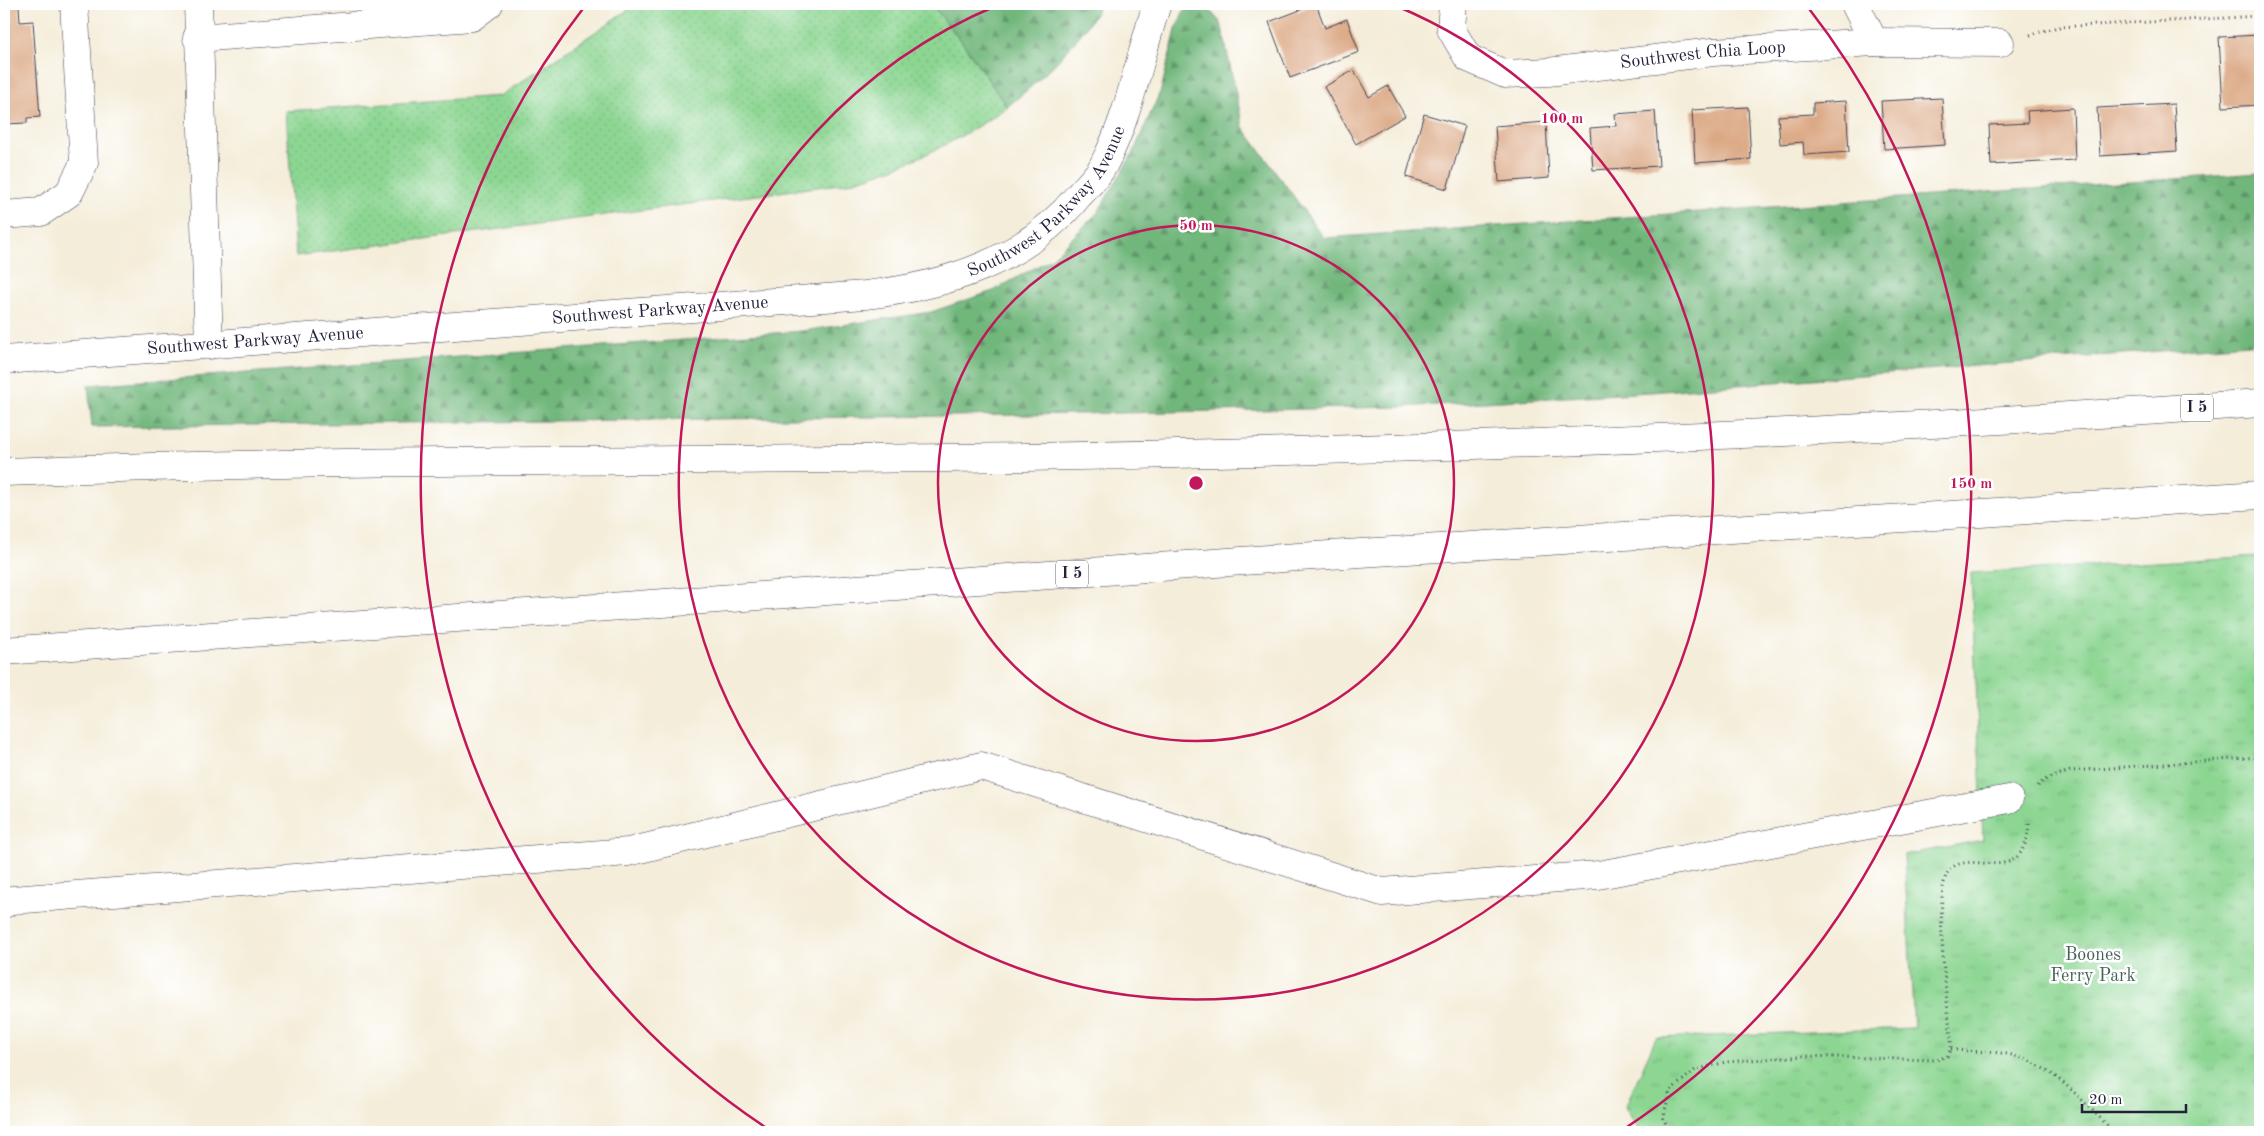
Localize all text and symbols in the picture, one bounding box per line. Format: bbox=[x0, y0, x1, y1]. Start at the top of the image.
street label: Southwest Chia Loop bbox=[1619, 38, 1786, 72]
text: 100 m bbox=[1541, 112, 1583, 127]
street label: Southwest Parkway Avenue bbox=[965, 124, 1129, 280]
text: 50 m bbox=[1179, 219, 1213, 234]
street label: Southwest Parkway Avenue bbox=[551, 293, 769, 328]
street label: Southwest Parkway Avenue bbox=[146, 324, 364, 358]
road number: I 5 bbox=[2181, 394, 2213, 422]
centre of rings bbox=[1187, 474, 1205, 492]
text: 150 m bbox=[1950, 477, 1992, 492]
road number: I 5 bbox=[1056, 560, 1088, 588]
park label: Boones Ferry Park bbox=[2050, 946, 2136, 985]
scale bar bbox=[2082, 1081, 2185, 1113]
text: 20 m bbox=[2089, 1093, 2123, 1108]

